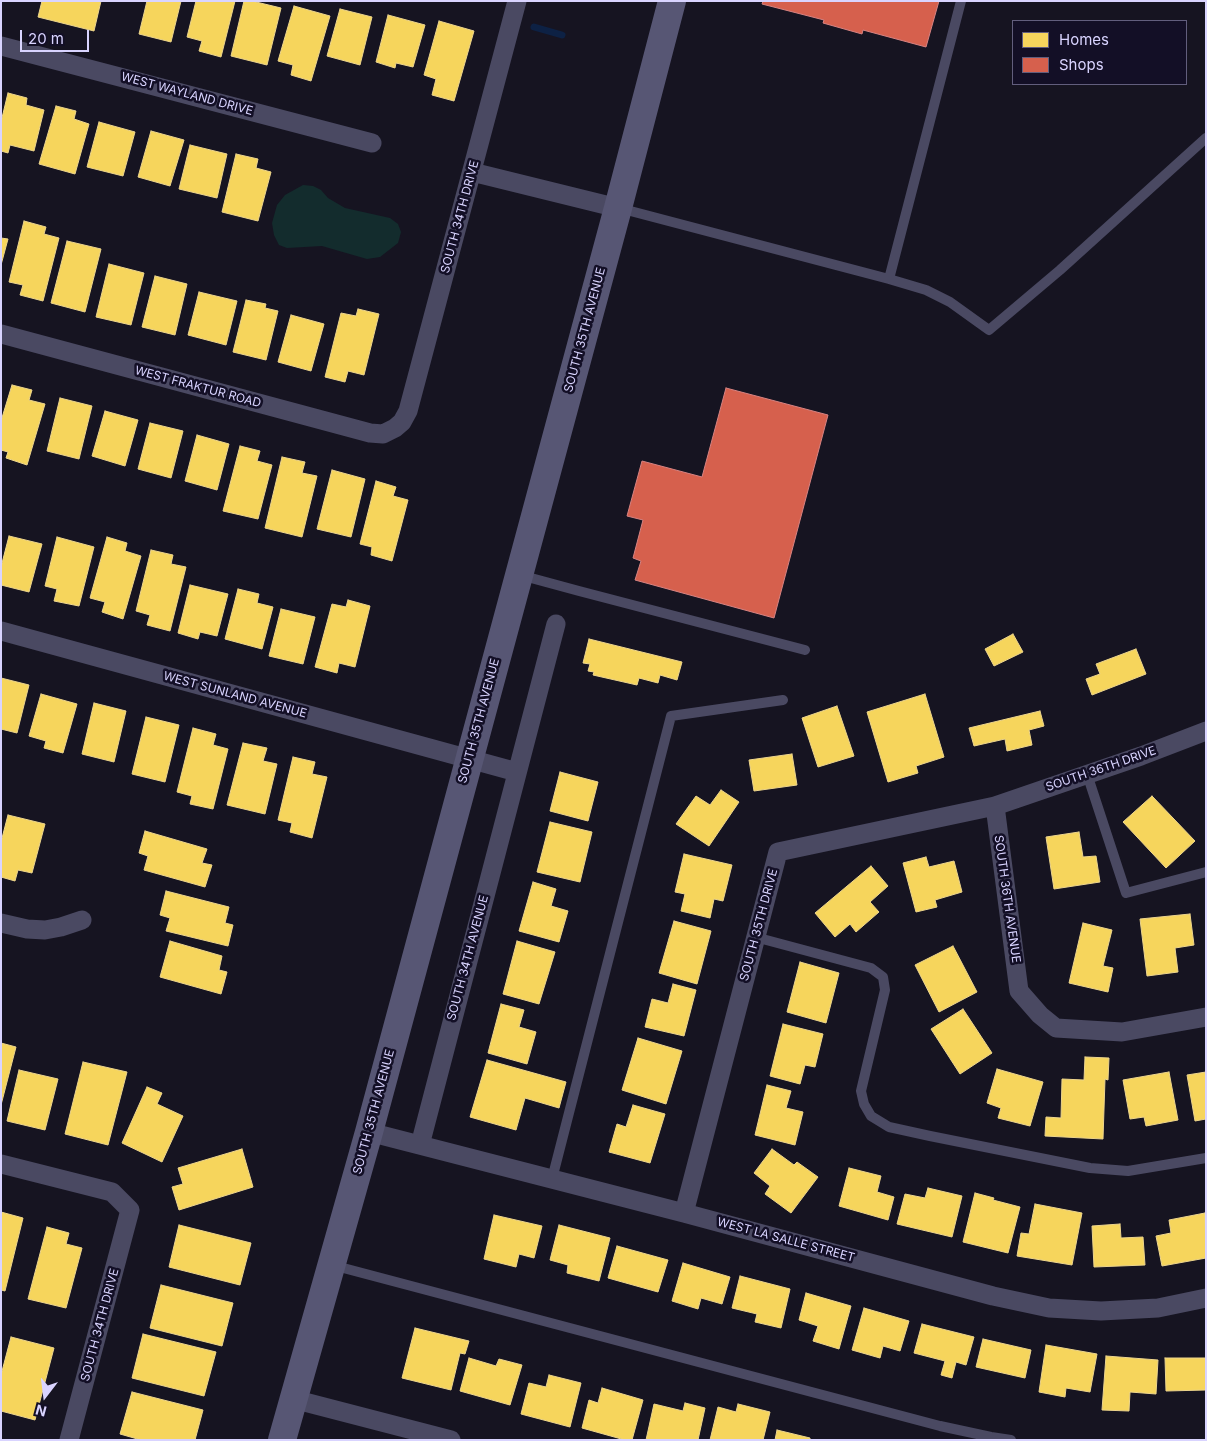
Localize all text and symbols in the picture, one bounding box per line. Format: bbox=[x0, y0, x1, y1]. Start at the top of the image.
scale bar bbox=[22, 20, 91, 52]
legend bbox=[1012, 20, 1187, 85]
text: 20 m bbox=[28, 29, 64, 48]
text: Homes bbox=[1059, 30, 1109, 49]
text: Shops bbox=[1059, 55, 1104, 74]
street label: WEST WAYLAND DRIVE bbox=[120, 69, 254, 119]
street label: SOUTH 34TH DRIVE bbox=[438, 159, 482, 275]
street label: SOUTH 35TH AVENUE bbox=[561, 266, 609, 394]
street label: WEST FRAKTUR ROAD bbox=[133, 363, 263, 411]
street label: SOUTH 35TH AVENUE bbox=[455, 657, 503, 785]
street label: WEST SUNLAND AVENUE bbox=[162, 669, 308, 721]
street label: SOUTH 36TH DRIVE bbox=[1044, 743, 1158, 795]
street label: SOUTH 36TH AVENUE bbox=[991, 834, 1023, 964]
street label: SOUTH 35TH DRIVE bbox=[737, 867, 781, 983]
street label: SOUTH 34TH AVENUE bbox=[444, 894, 492, 1022]
street label: SOUTH 35TH AVENUE bbox=[350, 1048, 398, 1176]
street label: WEST LA SALLE STREET bbox=[716, 1215, 856, 1265]
street label: SOUTH 34TH DRIVE bbox=[78, 1267, 122, 1383]
north arrow bbox=[20, 1371, 70, 1421]
text: N bbox=[34, 1401, 48, 1421]

